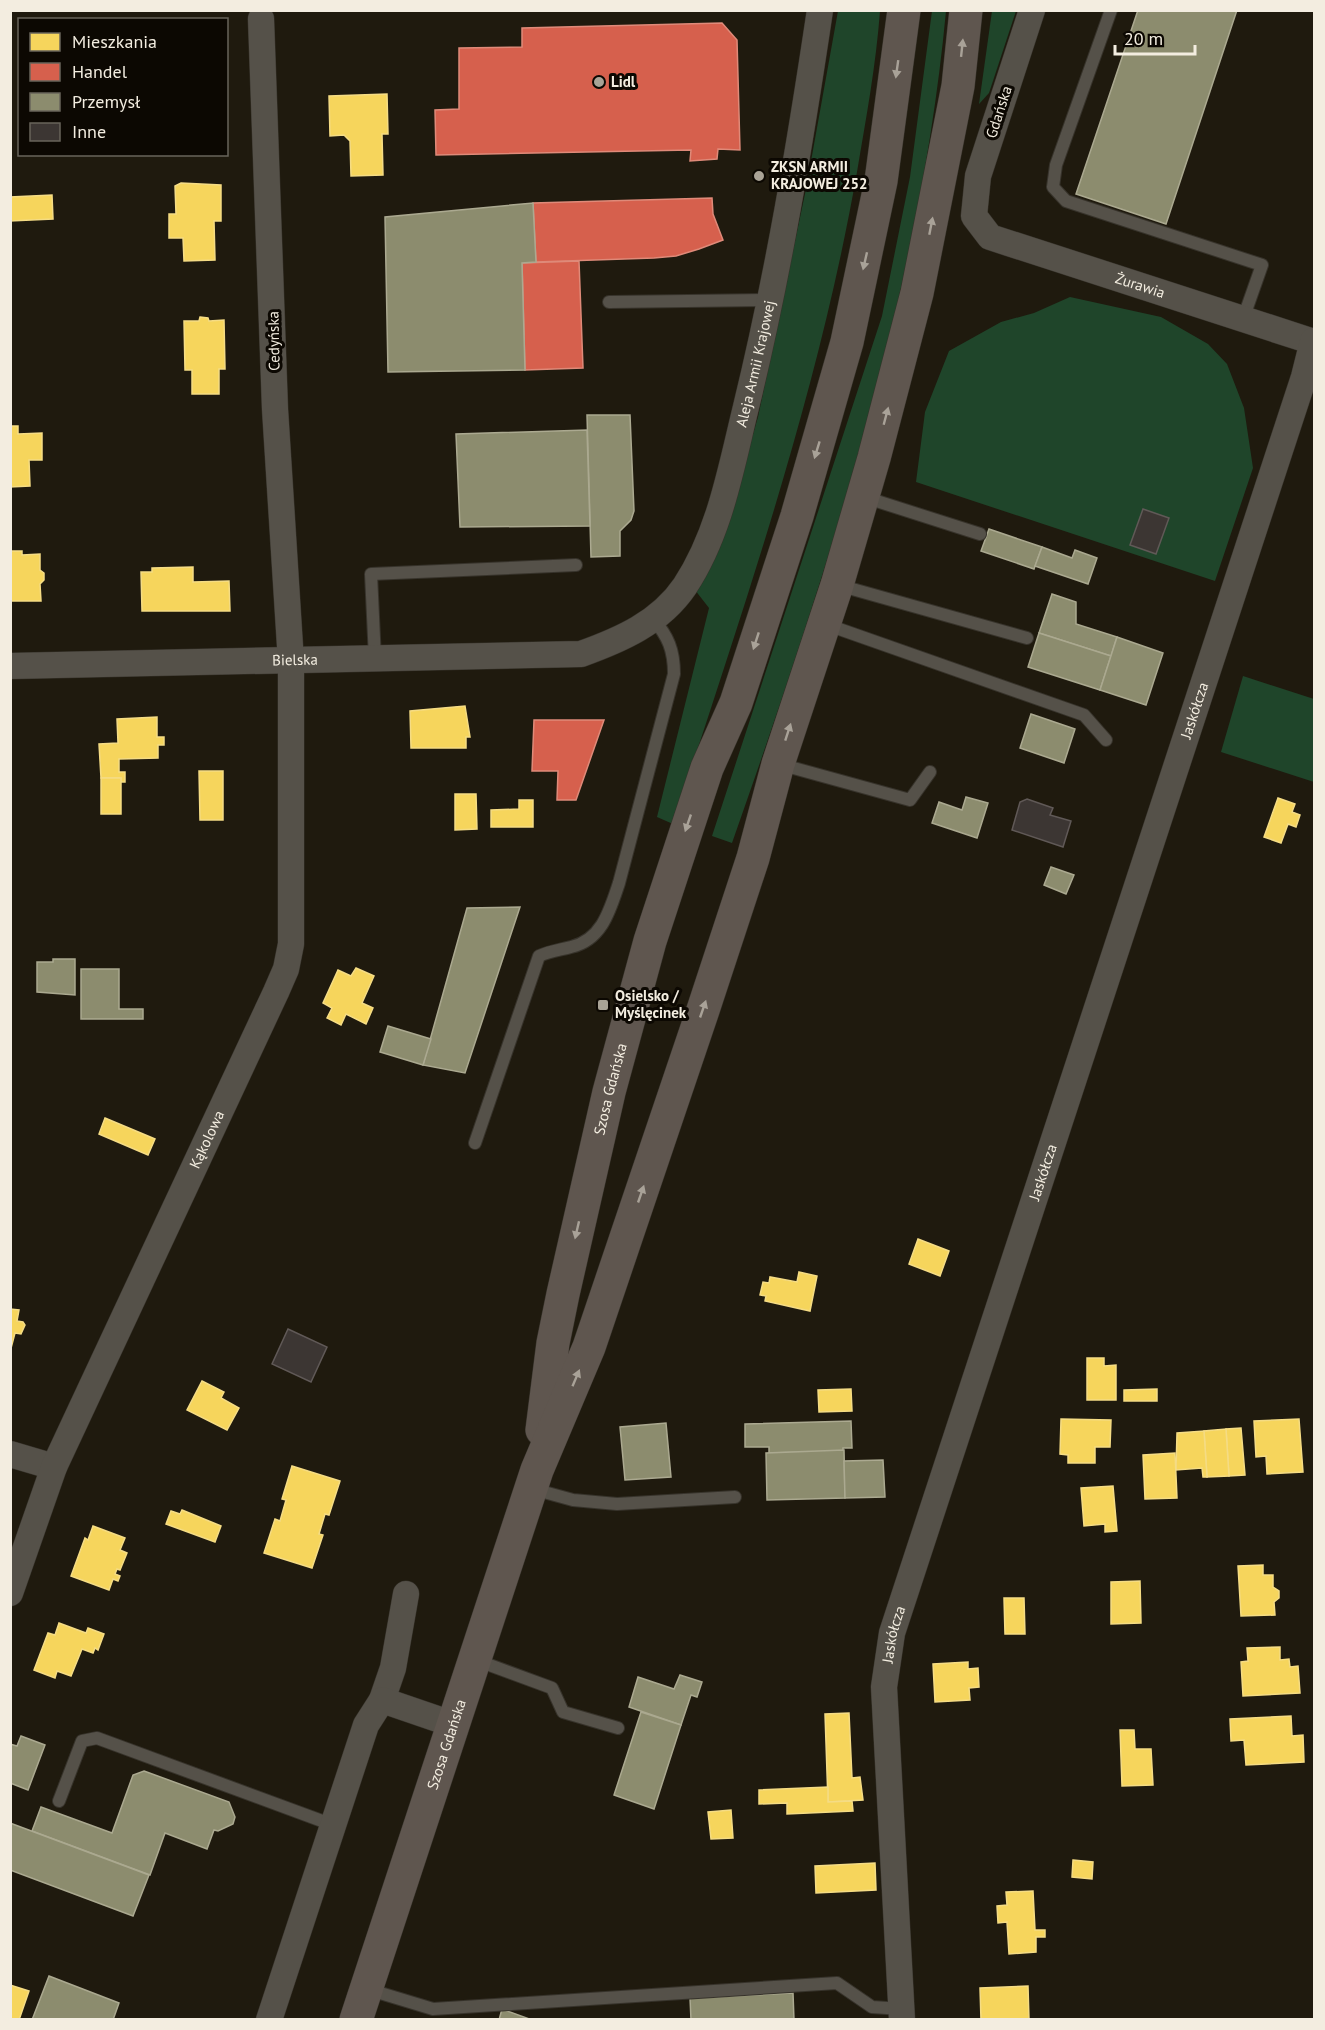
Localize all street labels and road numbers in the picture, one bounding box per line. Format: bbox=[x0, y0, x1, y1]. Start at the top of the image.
street label: Gdańska bbox=[981, 83, 1016, 140]
street label: Żurawia bbox=[1113, 268, 1168, 302]
street label: Aleja Armii Krajowej bbox=[731, 299, 779, 429]
street label: Cedyńska bbox=[263, 311, 284, 371]
street label: Bielska bbox=[272, 650, 318, 669]
street label: Jaskółcza bbox=[1176, 680, 1212, 742]
street label: Szosa Gdańska bbox=[589, 1041, 631, 1137]
street label: Kąkolowa bbox=[185, 1107, 228, 1171]
street label: Jaskółcza bbox=[1024, 1141, 1061, 1204]
street label: Jaskółcza bbox=[878, 1603, 909, 1665]
street label: Szosa Gdańska bbox=[422, 1697, 470, 1792]

